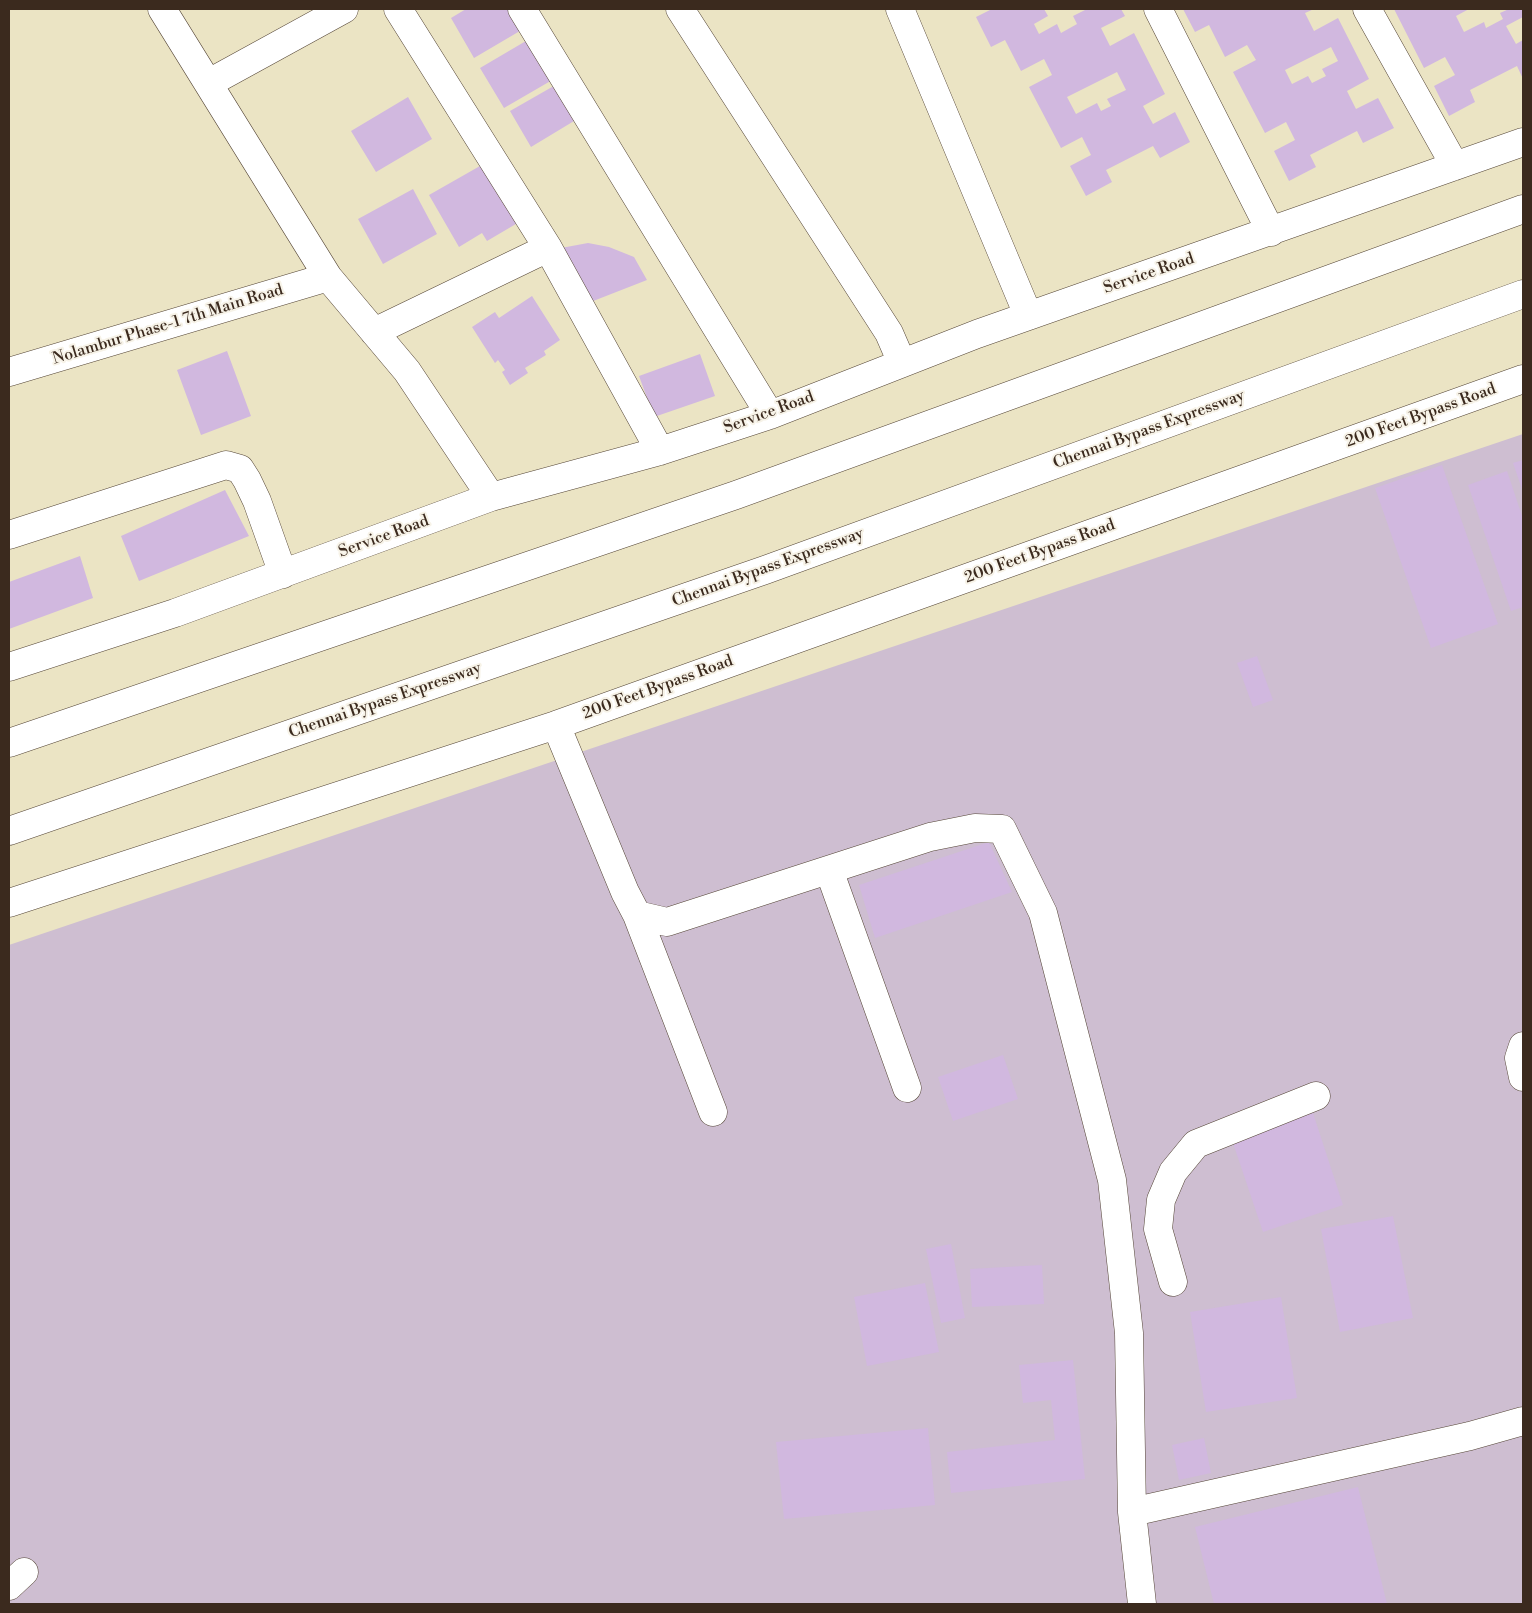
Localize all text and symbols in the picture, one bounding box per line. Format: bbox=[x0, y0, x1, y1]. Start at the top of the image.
street label: Service Road bbox=[1101, 250, 1197, 298]
street label: Nolambur Phase-1 7th Main Road bbox=[50, 281, 286, 369]
street label: 200 Feet Bypass Road bbox=[1343, 380, 1499, 452]
street label: Chennai Bypass Expressway bbox=[1051, 386, 1247, 474]
street label: Service Road bbox=[721, 388, 817, 438]
street label: Service Road bbox=[336, 512, 432, 562]
street label: 200 Feet Bypass Road bbox=[962, 516, 1118, 588]
street label: Chennai Bypass Expressway bbox=[670, 524, 866, 612]
street label: 200 Feet Bypass Road bbox=[580, 652, 736, 724]
street label: Chennai Bypass Expressway bbox=[286, 659, 484, 743]

